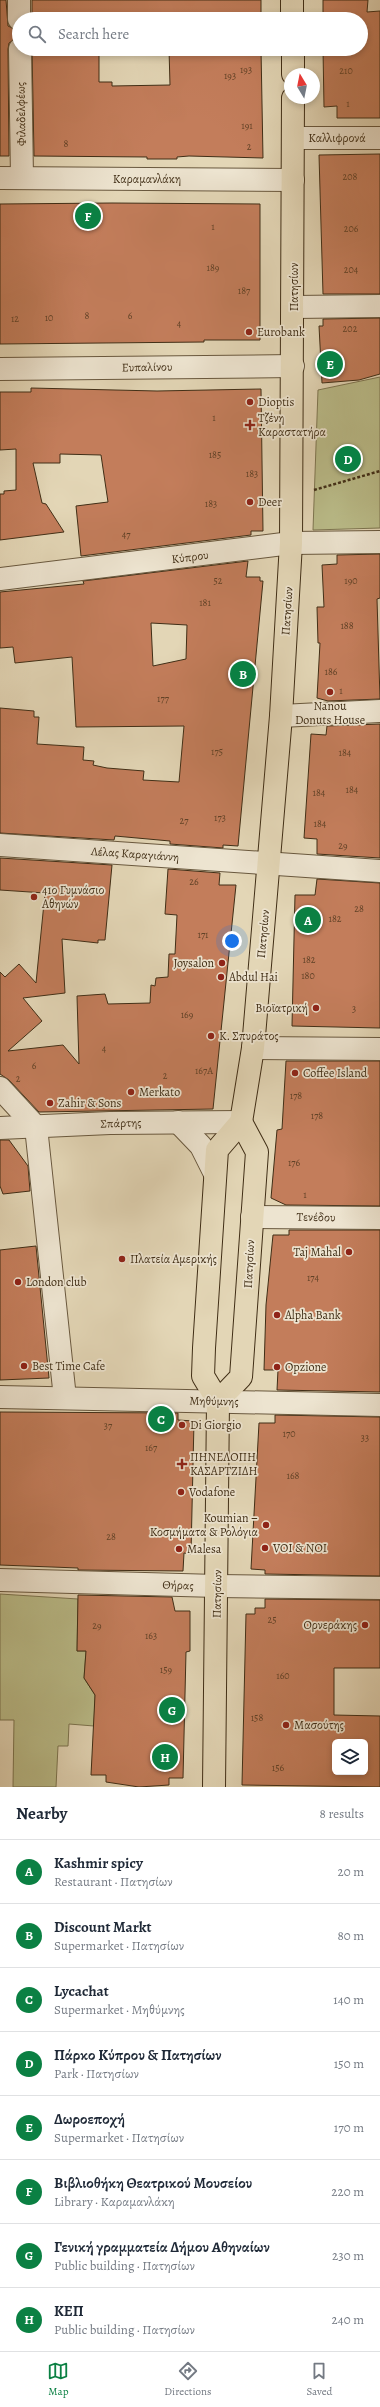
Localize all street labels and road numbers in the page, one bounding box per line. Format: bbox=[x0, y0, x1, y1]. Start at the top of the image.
street label: Φιλαδελφέως bbox=[12, 82, 30, 146]
street label: Καλλιφρονά bbox=[308, 130, 366, 146]
street label: Καραμανλάκη bbox=[113, 171, 181, 187]
street label: Πατησίων bbox=[286, 263, 302, 311]
street label: Ευπαλίνου bbox=[121, 359, 173, 375]
street label: Κύπρου bbox=[171, 547, 209, 567]
street label: Πατησίων bbox=[277, 586, 297, 636]
street label: Λέλας Καραγιάννη bbox=[89, 843, 180, 865]
street label: Πατησίων bbox=[253, 909, 273, 959]
street label: Σπάρτης bbox=[100, 1114, 142, 1132]
street label: Τενέδου bbox=[296, 1209, 336, 1225]
street label: Πατησίων bbox=[240, 1239, 258, 1289]
street label: Μηθύμνης bbox=[189, 1393, 239, 1409]
street label: Πατησίων bbox=[209, 1569, 225, 1618]
street label: Θήρας bbox=[162, 1576, 194, 1594]

